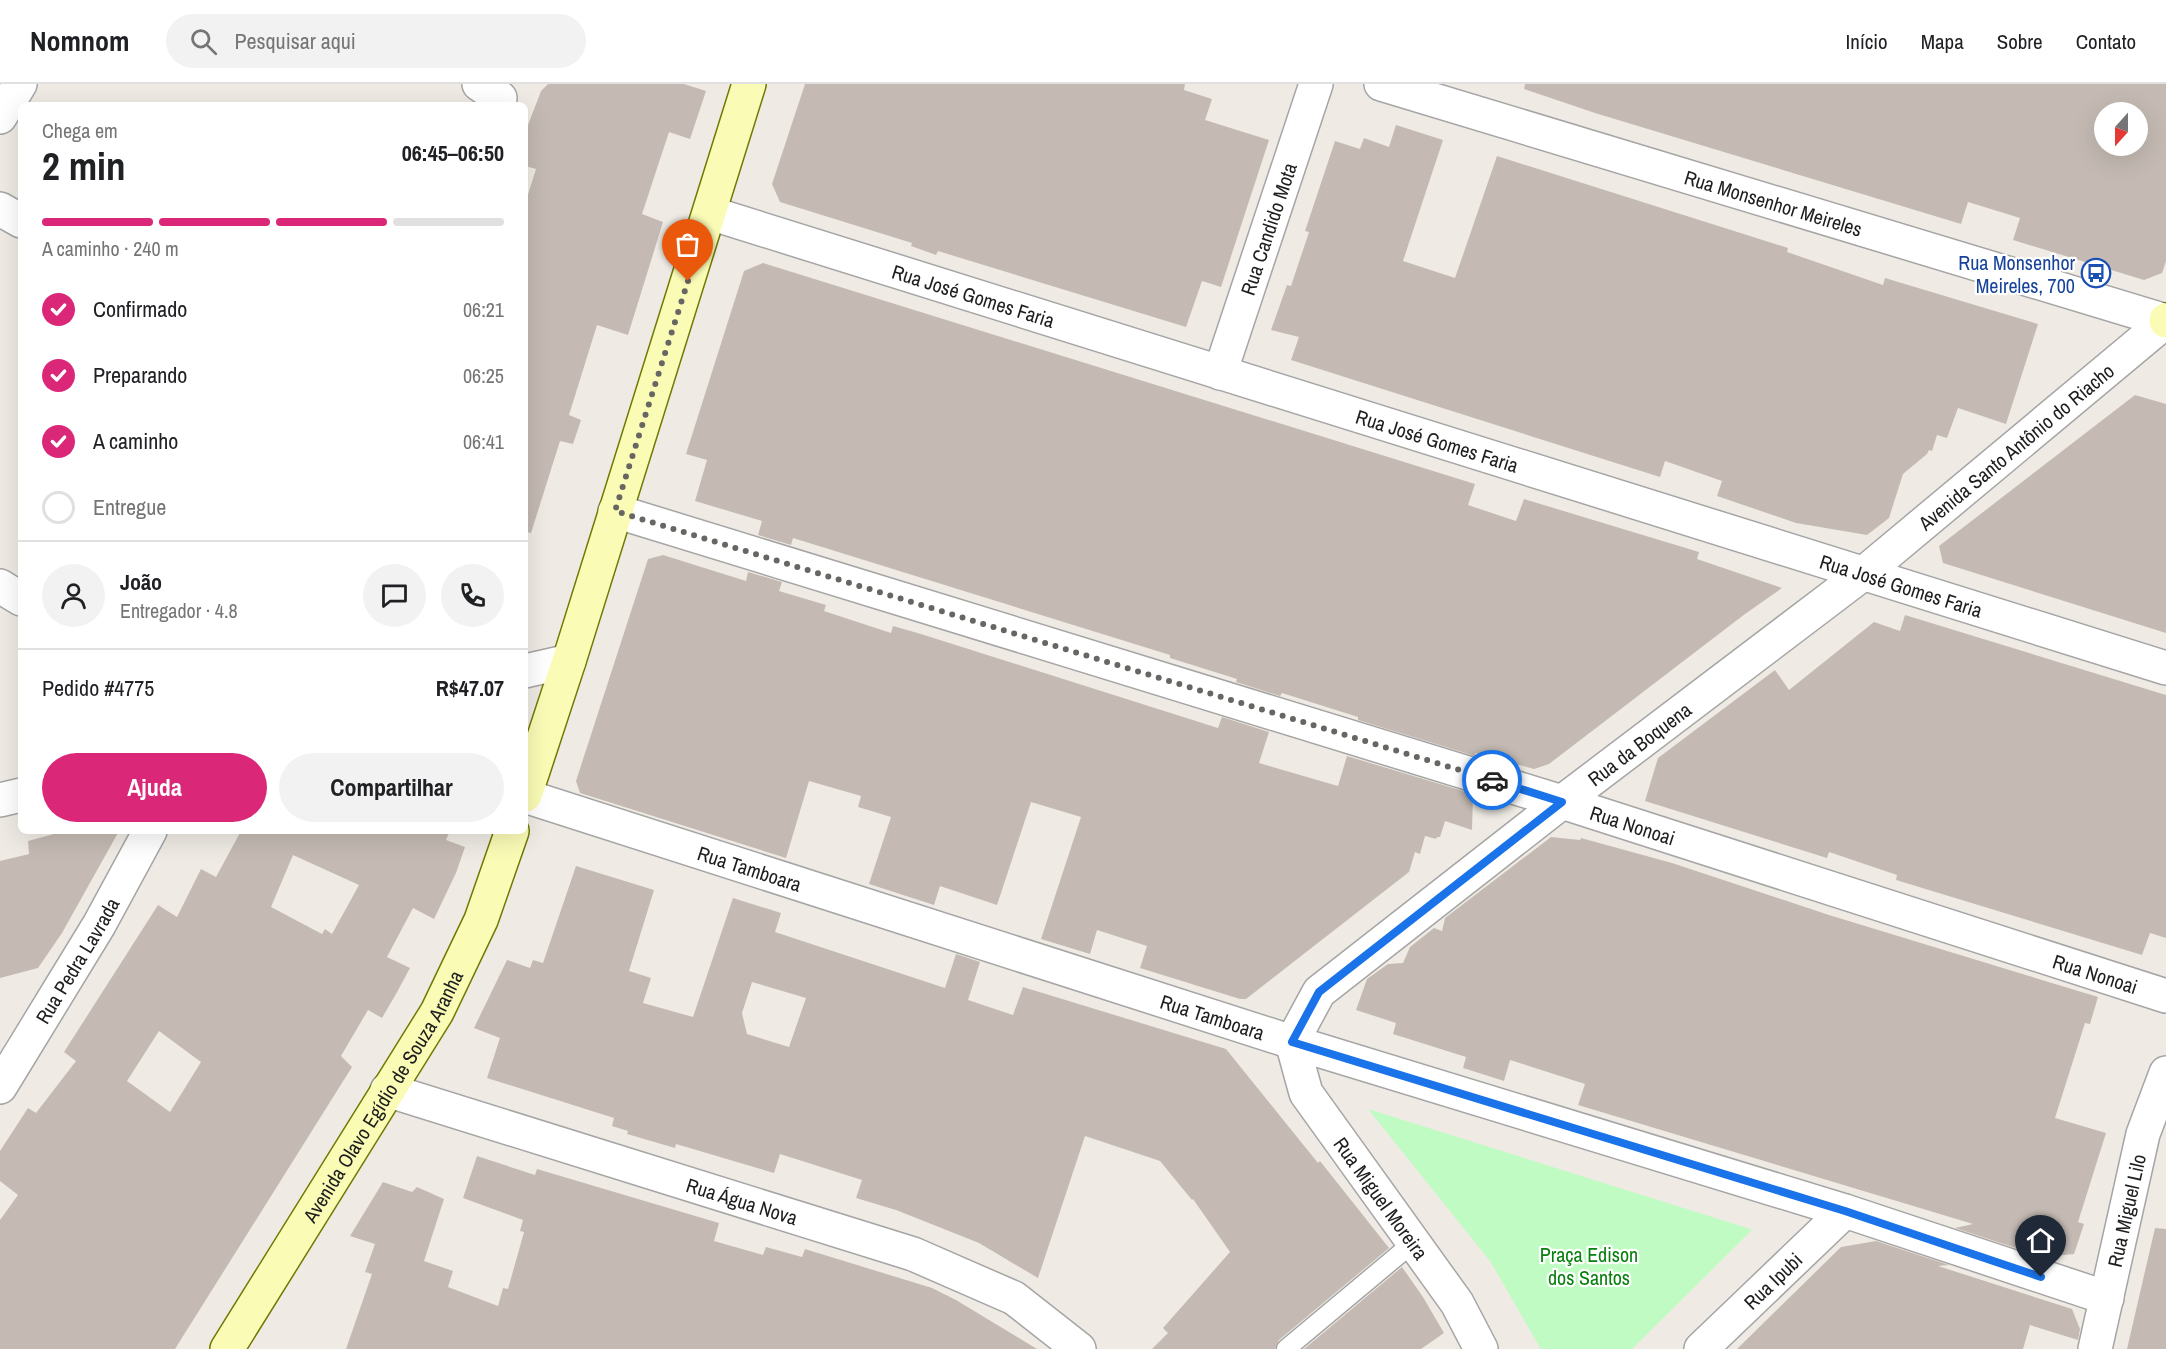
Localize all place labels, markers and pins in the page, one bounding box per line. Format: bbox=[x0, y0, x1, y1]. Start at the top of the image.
pin bbox=[662, 219, 713, 281]
place label: Rua Monsenhor Meireles, 700 bbox=[1958, 249, 2076, 299]
bus stop icon: Rua Monsenhor Meireles, 700 bbox=[2080, 257, 2112, 289]
pin bbox=[2015, 1215, 2066, 1277]

